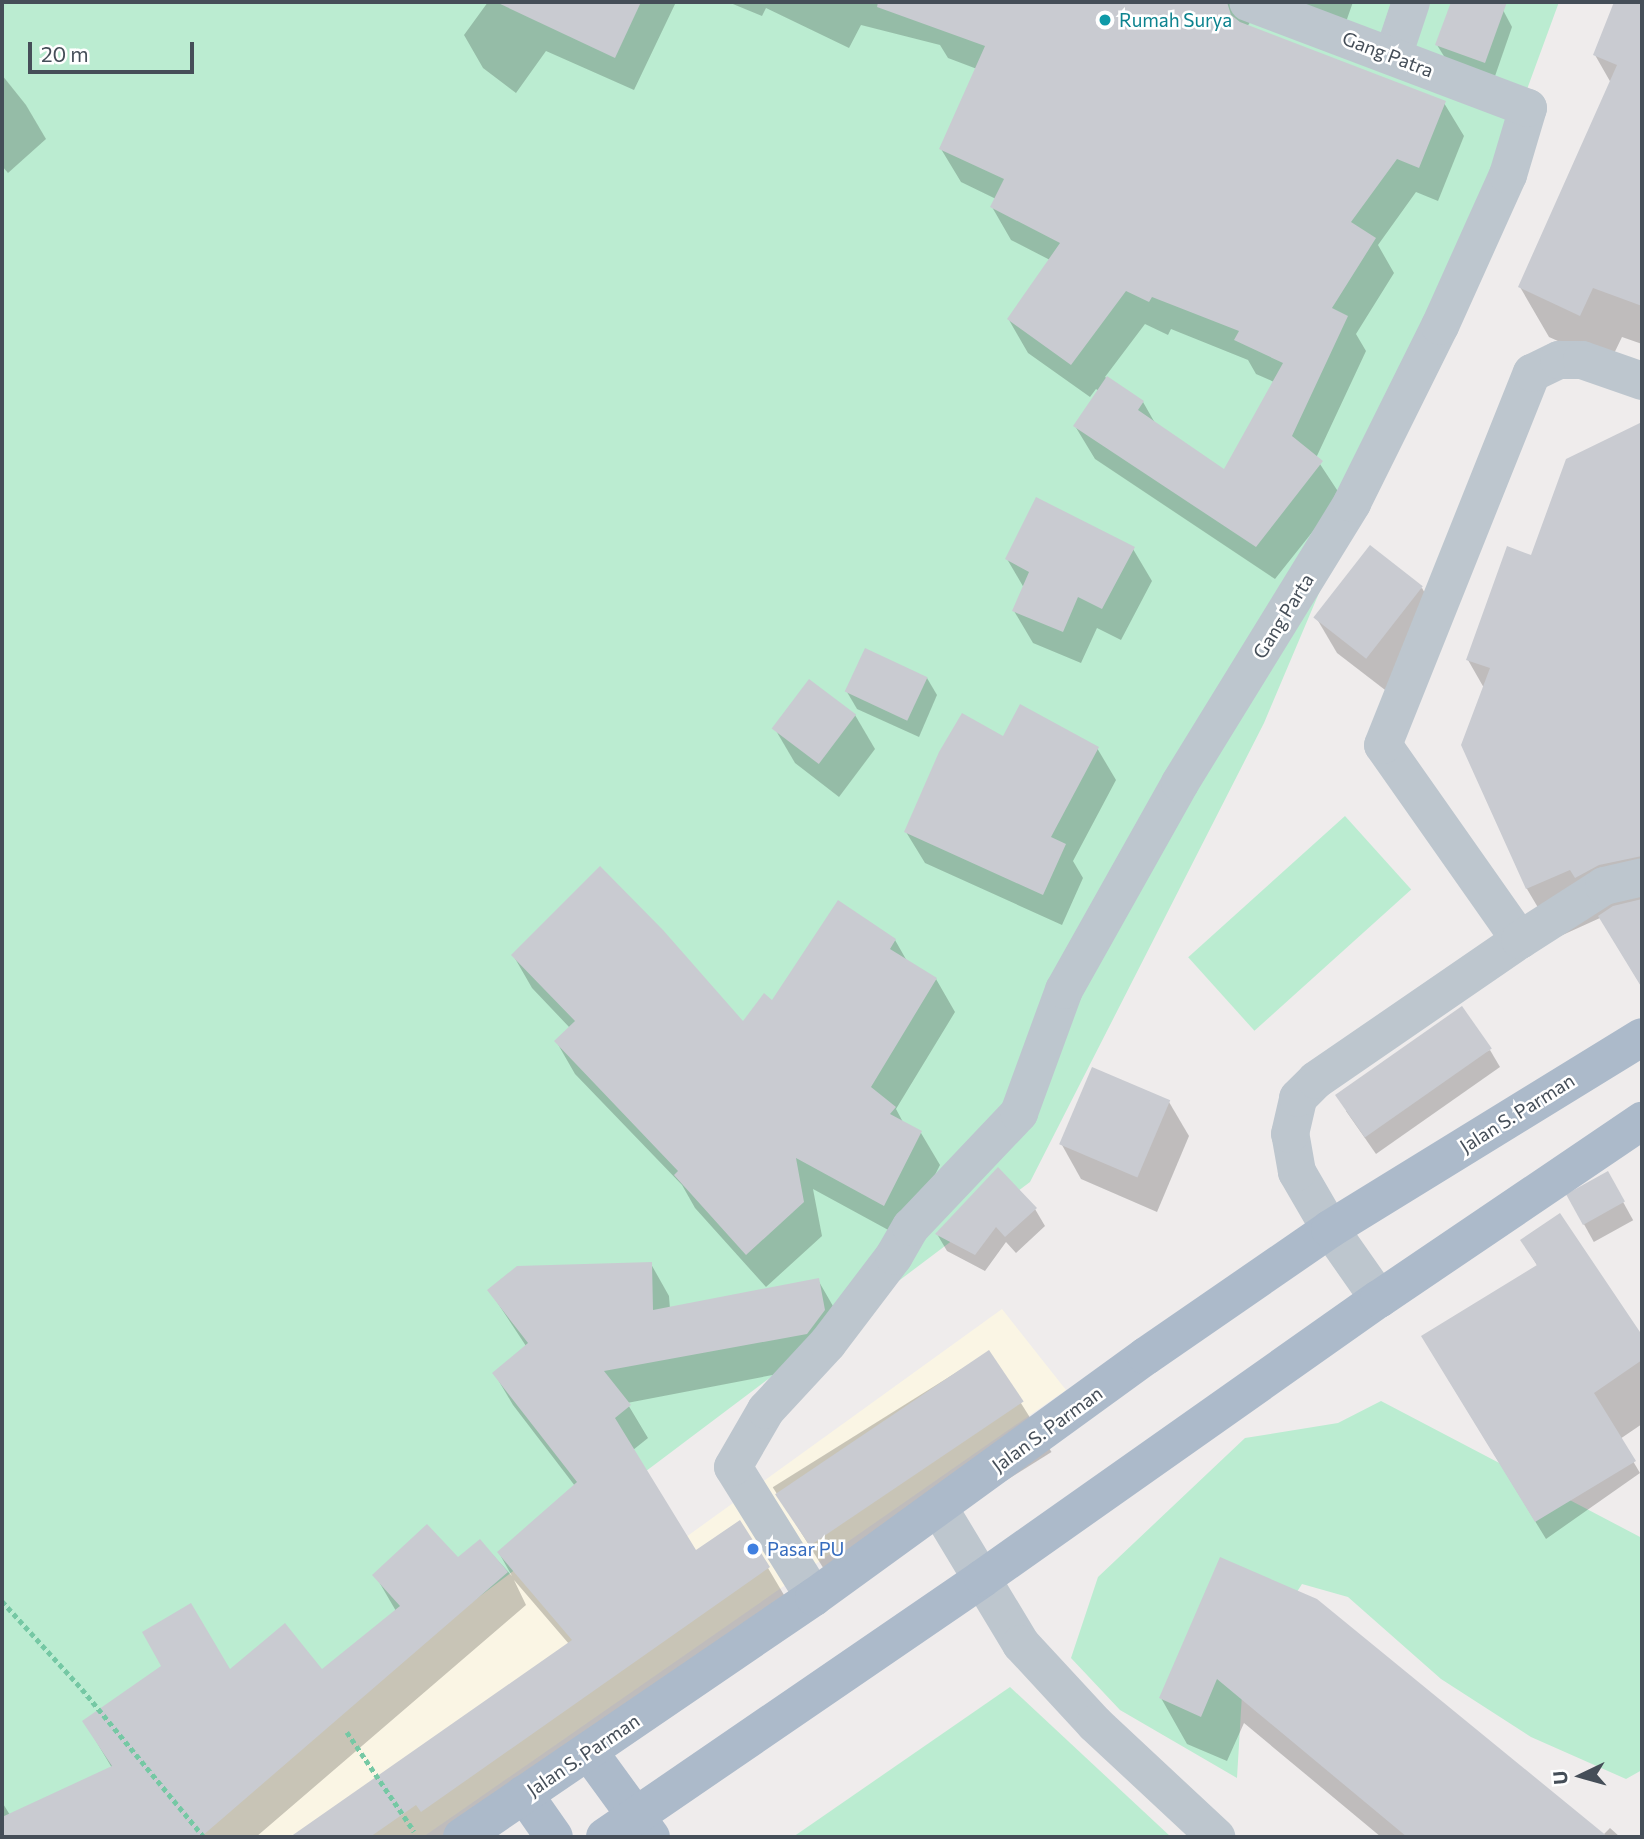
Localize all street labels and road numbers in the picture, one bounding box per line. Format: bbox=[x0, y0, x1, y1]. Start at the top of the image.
street label: Gang Patra bbox=[1339, 26, 1437, 82]
street label: Gang Parta bbox=[1248, 569, 1318, 663]
street label: Jalan S. Parman bbox=[1455, 1069, 1579, 1157]
street label: Jalan S. Parman bbox=[987, 1381, 1107, 1477]
street label: Jalan S. Parman bbox=[522, 1709, 644, 1801]

